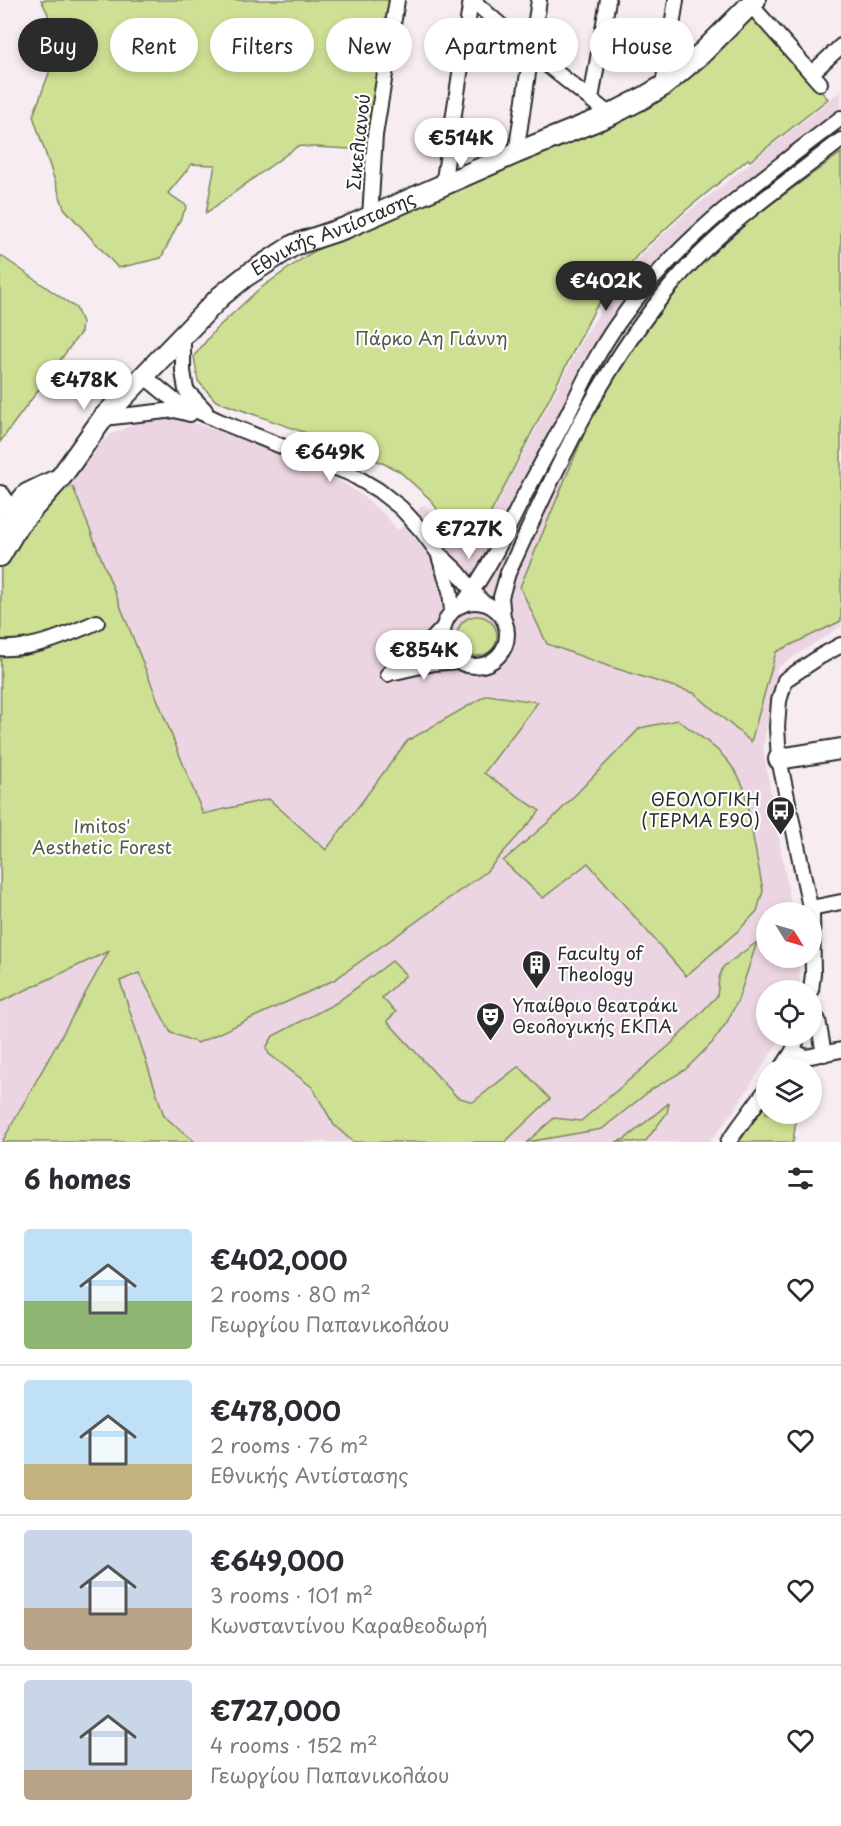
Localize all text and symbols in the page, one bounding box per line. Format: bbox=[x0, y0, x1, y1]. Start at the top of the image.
chip: Buy bbox=[18, 18, 98, 72]
chip: Rent bbox=[110, 18, 198, 72]
chip: Filters bbox=[210, 18, 314, 72]
chip: New bbox=[326, 18, 412, 72]
chip: Apartment bbox=[424, 18, 578, 72]
chip: House bbox=[590, 18, 694, 72]
street label: Σικελιανού bbox=[339, 92, 376, 191]
pin: €514K bbox=[419, 118, 503, 169]
text: €514K bbox=[428, 122, 494, 152]
street label: Εθνικής Αντίστασης bbox=[245, 184, 419, 282]
pin: €402K bbox=[564, 261, 648, 312]
text: €402K bbox=[570, 265, 642, 295]
park label: Πάρκο Αη Γιάννη bbox=[355, 324, 507, 351]
pin: €478K bbox=[42, 360, 126, 411]
text: €478K bbox=[50, 364, 118, 394]
pin: €649K bbox=[288, 432, 372, 483]
text: €649K bbox=[295, 436, 365, 466]
pin: €727K bbox=[427, 509, 511, 560]
text: €727K bbox=[435, 513, 503, 543]
pin: €854K bbox=[382, 630, 466, 681]
text: €854K bbox=[389, 634, 459, 664]
place label: ΘΕΟΛΟΓΙΚΗ (ΤΕΡΜΑ Ε90) bbox=[641, 785, 760, 833]
bus stop icon: ΘΕΟΛΟΓΙΚΗ (ΤΕΡΜΑ Ε90) bbox=[765, 794, 797, 836]
park label: Imitos' Aesthetic Forest bbox=[32, 812, 172, 860]
north arrow bbox=[756, 902, 822, 968]
map controls bbox=[756, 902, 822, 1124]
place label: Faculty of Theology bbox=[557, 939, 644, 987]
building icon: Faculty of Theology bbox=[520, 948, 552, 990]
button: locate bbox=[756, 980, 822, 1046]
place label: Υπαίθριο θεατράκι Θεολογικής ΕΚΠΑ bbox=[512, 991, 679, 1039]
theatre icon: Υπαίθριο θεατράκι Θεολογικής ΕΚΠΑ bbox=[475, 1000, 507, 1042]
button: layers bbox=[756, 1058, 822, 1124]
text: 6 homes bbox=[24, 1159, 131, 1198]
icon: filters bbox=[784, 1162, 817, 1195]
text: €402,000 bbox=[210, 1240, 348, 1279]
icon: home bbox=[72, 1253, 144, 1325]
icon: heart bbox=[784, 1273, 817, 1306]
text: 2 rooms · 80 m² bbox=[210, 1279, 371, 1309]
text: Γεωργίου Παπανικολάου bbox=[210, 1309, 450, 1339]
text: €478,000 bbox=[210, 1391, 341, 1430]
icon: home bbox=[72, 1404, 144, 1476]
icon: heart bbox=[784, 1424, 817, 1457]
text: 2 rooms · 76 m² bbox=[210, 1430, 368, 1460]
text: Εθνικής Αντίστασης bbox=[210, 1460, 408, 1490]
text: €649,000 bbox=[210, 1541, 344, 1580]
icon: home bbox=[72, 1554, 144, 1626]
icon: heart bbox=[784, 1574, 817, 1607]
text: 3 rooms · 101 m² bbox=[210, 1580, 373, 1610]
text: Κωνσταντίνου Καραθεοδωρή bbox=[210, 1610, 488, 1640]
text: €727,000 bbox=[210, 1691, 341, 1730]
icon: home bbox=[72, 1704, 144, 1776]
icon: heart bbox=[784, 1724, 817, 1757]
text: 4 rooms · 152 m² bbox=[210, 1730, 378, 1760]
text: Γεωργίου Παπανικολάου bbox=[210, 1760, 450, 1790]

